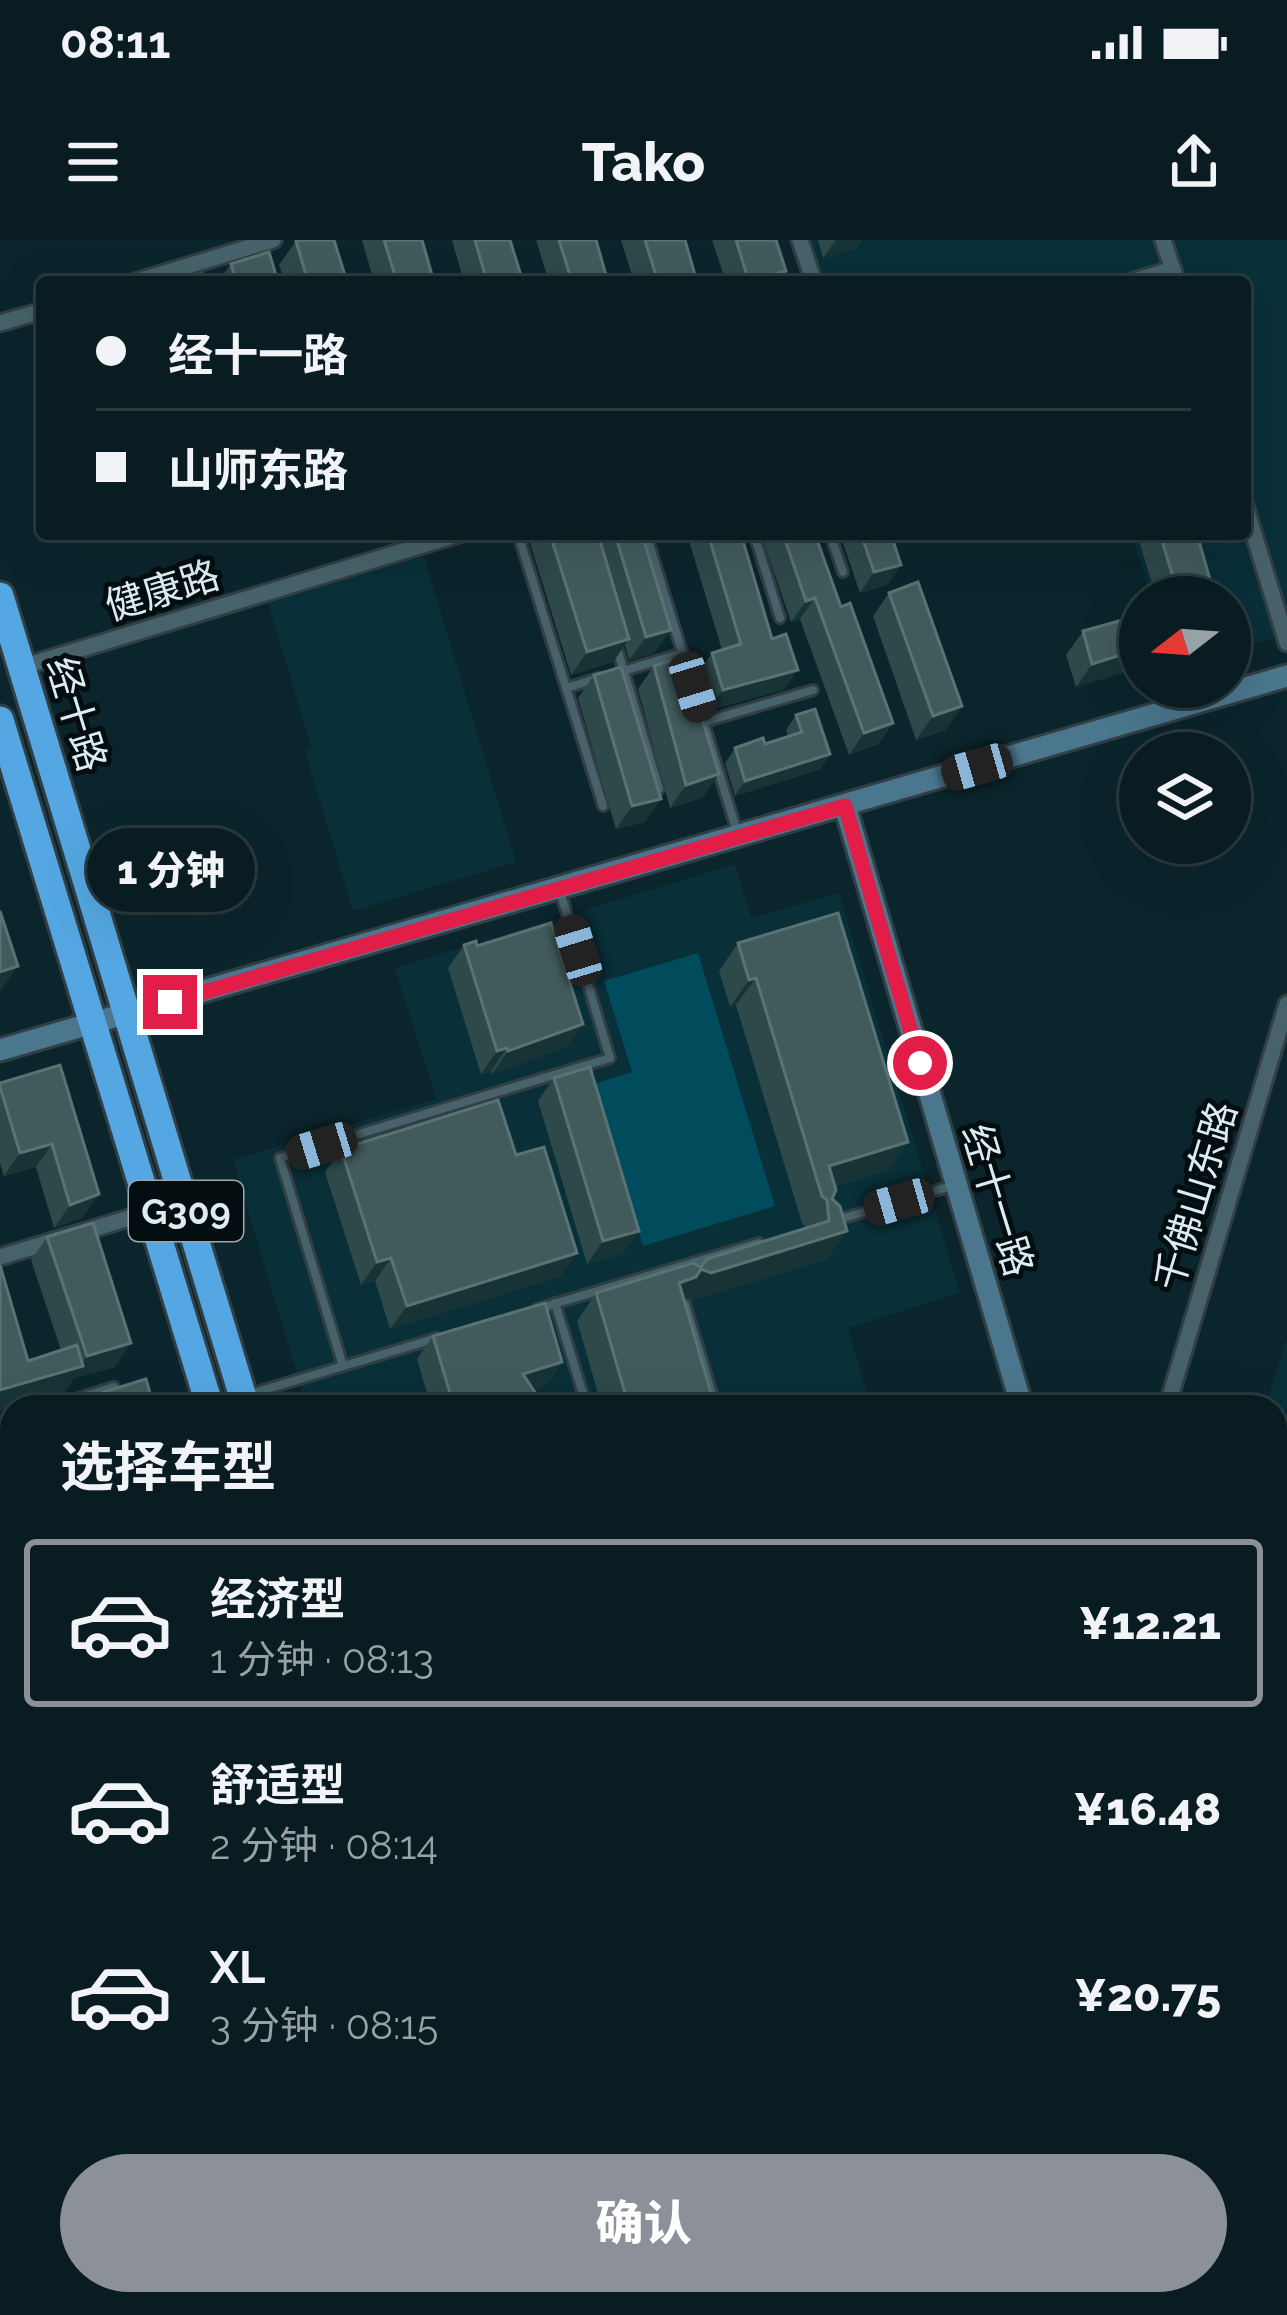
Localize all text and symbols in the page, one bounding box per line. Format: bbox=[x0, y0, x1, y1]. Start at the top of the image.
text: 08:11 bbox=[60, 16, 170, 69]
icon: menu bbox=[60, 129, 126, 195]
icon: share bbox=[1161, 129, 1227, 195]
text: Tako bbox=[582, 130, 705, 194]
text: 经十一路 bbox=[168, 329, 348, 382]
text: 山师东路 bbox=[168, 444, 348, 497]
street label: 健康路 bbox=[99, 551, 225, 629]
north arrow bbox=[1119, 576, 1251, 708]
map controls bbox=[1119, 576, 1251, 864]
car bbox=[665, 647, 721, 727]
street label: 经十路 bbox=[38, 651, 116, 777]
button: layers bbox=[1119, 732, 1251, 864]
car bbox=[937, 740, 1017, 794]
callout: 1 分钟 bbox=[86, 828, 254, 912]
text: 1 分钟 bbox=[117, 847, 225, 893]
car bbox=[550, 910, 606, 990]
route end bbox=[143, 975, 197, 1029]
route start bbox=[893, 1036, 947, 1090]
street label: 千佛山东路 bbox=[1144, 1096, 1246, 1296]
car bbox=[282, 1118, 362, 1174]
street label: 经十一路 bbox=[953, 1119, 1043, 1281]
car bbox=[859, 1175, 939, 1229]
road number: G309 bbox=[129, 1181, 243, 1241]
text: 选择车型 bbox=[60, 1435, 276, 1499]
icon: car bbox=[66, 1569, 174, 1677]
text: 经济型 bbox=[210, 1573, 345, 1626]
text: ¥12.21 bbox=[1079, 1597, 1221, 1650]
text: 1 分钟 · 08:13 bbox=[210, 1636, 434, 1682]
icon: car bbox=[66, 1755, 174, 1863]
text: 舒适型 bbox=[210, 1759, 345, 1812]
text: ¥16.48 bbox=[1074, 1783, 1221, 1836]
text: 2 分钟 · 08:14 bbox=[210, 1822, 438, 1868]
icon: car bbox=[66, 1941, 174, 2049]
text: XL bbox=[210, 1941, 265, 1994]
text: ¥20.75 bbox=[1074, 1969, 1221, 2022]
text: 3 分钟 · 08:15 bbox=[210, 2002, 438, 2048]
button: 确认 bbox=[60, 2154, 1227, 2292]

